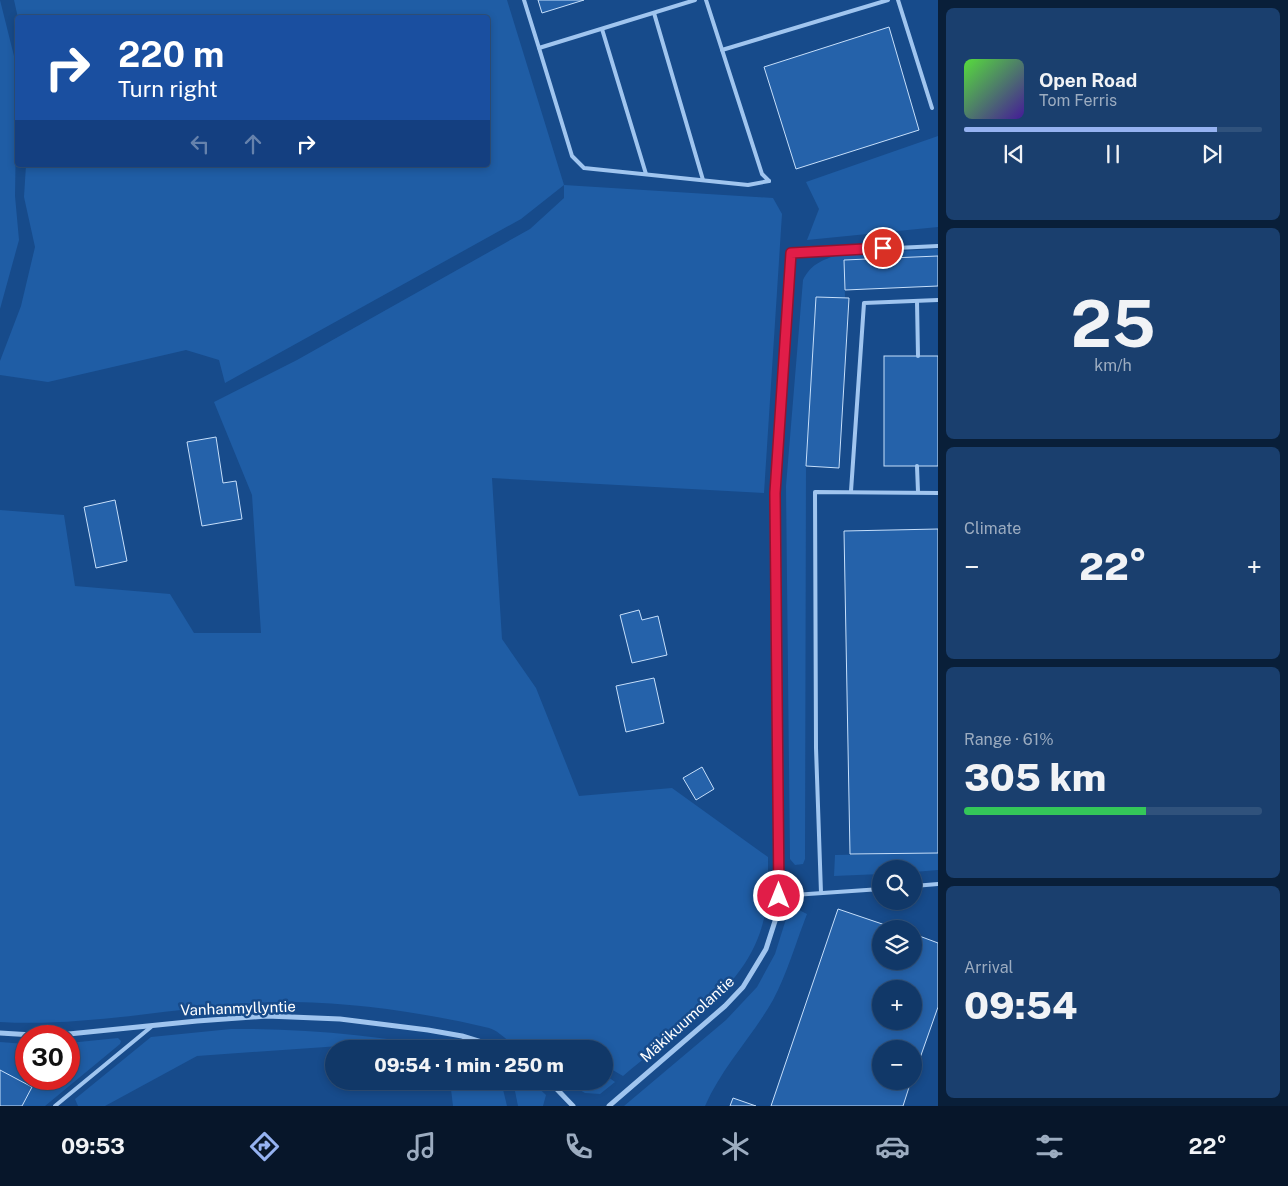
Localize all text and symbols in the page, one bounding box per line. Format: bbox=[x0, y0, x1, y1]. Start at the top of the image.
text: 220 m bbox=[118, 34, 224, 75]
icon: right bbox=[35, 35, 100, 100]
text: Open Road bbox=[1039, 69, 1137, 91]
text: Turn right bbox=[118, 76, 218, 102]
text: Tom Ferris bbox=[1039, 91, 1117, 110]
icon: left bbox=[186, 130, 214, 158]
icon: ahead bbox=[239, 130, 267, 158]
icon: right bbox=[292, 130, 320, 158]
icon: previous bbox=[1000, 140, 1028, 168]
icon: pause bbox=[1099, 140, 1127, 168]
icon: next bbox=[1198, 140, 1226, 168]
pin bbox=[862, 227, 904, 269]
icon: arrive bbox=[869, 234, 897, 262]
text: 25 bbox=[1070, 285, 1156, 362]
text: km/h bbox=[1094, 356, 1132, 375]
text: Climate bbox=[964, 519, 1021, 538]
text: 22° bbox=[1079, 544, 1147, 589]
text: − bbox=[964, 550, 980, 583]
text: + bbox=[1246, 550, 1262, 583]
text: Range · 61% bbox=[964, 730, 1054, 749]
text: 305 km bbox=[964, 755, 1106, 800]
map controls bbox=[872, 860, 922, 1090]
button: search bbox=[872, 860, 922, 910]
position arrow bbox=[752, 869, 804, 921]
button: layers bbox=[872, 920, 922, 970]
text: Arrival bbox=[964, 958, 1013, 977]
street label: Mäkikuumolantie bbox=[637, 972, 737, 1066]
button: + bbox=[872, 980, 922, 1030]
text: 09:54 bbox=[964, 983, 1077, 1028]
street label: Vanhanmyllyntie bbox=[180, 997, 296, 1019]
speed limit sign: 30 bbox=[15, 1025, 80, 1090]
button: − bbox=[872, 1040, 922, 1090]
text: 09:54 · 1 min · 250 m bbox=[374, 1054, 564, 1076]
icon: directions bbox=[247, 1129, 282, 1164]
icon: music bbox=[404, 1129, 439, 1164]
icon: phone bbox=[561, 1129, 596, 1164]
icon: climate bbox=[718, 1129, 753, 1164]
icon: car bbox=[875, 1129, 910, 1164]
icon: filters bbox=[1032, 1129, 1067, 1164]
text: 09:53 bbox=[61, 1133, 125, 1159]
text: 22° bbox=[1189, 1133, 1227, 1159]

